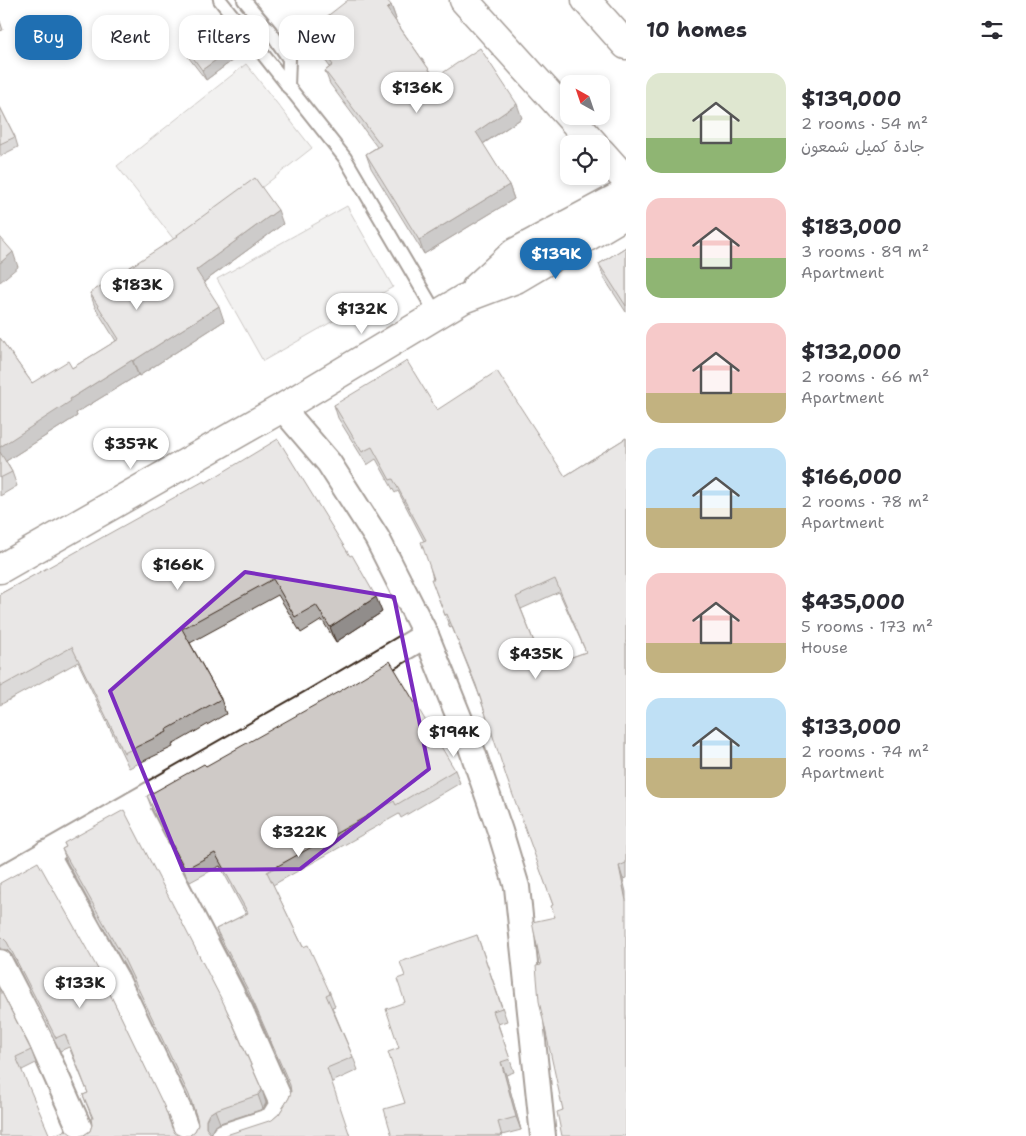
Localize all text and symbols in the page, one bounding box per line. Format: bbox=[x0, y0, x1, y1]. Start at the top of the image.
chip: Buy bbox=[15, 15, 82, 60]
chip: Rent bbox=[92, 15, 169, 60]
chip: Filters bbox=[179, 15, 269, 60]
chip: New bbox=[279, 15, 354, 60]
text: 10 homes bbox=[646, 16, 747, 44]
icon: filters bbox=[978, 16, 1006, 44]
pin: $136K bbox=[382, 72, 452, 114]
north arrow bbox=[560, 75, 610, 125]
map controls bbox=[560, 75, 610, 185]
text: $136K bbox=[392, 77, 442, 98]
text: $139,000 bbox=[801, 85, 901, 113]
icon: home bbox=[686, 93, 746, 153]
text: 2 rooms · 54 m² bbox=[801, 113, 928, 134]
button: locate bbox=[560, 135, 610, 185]
text: جادة كميل شمعون bbox=[801, 136, 925, 157]
text: $183,000 bbox=[801, 213, 902, 241]
icon: home bbox=[686, 218, 746, 278]
pin: $139K bbox=[521, 238, 591, 280]
text: 3 rooms · 89 m² bbox=[801, 241, 929, 262]
text: $139K bbox=[531, 243, 581, 264]
text: Apartment bbox=[801, 262, 884, 283]
pin: $183K bbox=[102, 268, 172, 311]
text: $183K bbox=[112, 274, 162, 295]
pin: $132K bbox=[327, 292, 397, 335]
text: $132K bbox=[337, 298, 387, 319]
text: $132,000 bbox=[801, 338, 902, 366]
icon: home bbox=[686, 343, 746, 403]
text: 2 rooms · 66 m² bbox=[801, 366, 929, 387]
text: Apartment bbox=[801, 387, 884, 408]
pin: $357K bbox=[96, 428, 166, 470]
text: $357K bbox=[104, 433, 158, 454]
text: $166,000 bbox=[801, 463, 902, 491]
icon: home bbox=[686, 468, 746, 528]
text: 2 rooms · 78 m² bbox=[801, 491, 929, 512]
text: Apartment bbox=[801, 512, 884, 533]
pin: $166K bbox=[143, 548, 213, 591]
text: $166K bbox=[153, 554, 203, 575]
text: $435,000 bbox=[801, 588, 905, 616]
icon: home bbox=[686, 593, 746, 653]
text: 5 rooms · 173 m² bbox=[801, 616, 933, 637]
text: House bbox=[801, 637, 848, 658]
pin: $435K bbox=[501, 638, 571, 680]
text: $435K bbox=[509, 643, 563, 664]
text: $133,000 bbox=[801, 713, 901, 741]
pin: $194K bbox=[419, 716, 489, 758]
icon: home bbox=[686, 718, 746, 778]
text: $194K bbox=[429, 721, 479, 742]
text: 2 rooms · 74 m² bbox=[801, 741, 929, 762]
text: Apartment bbox=[801, 762, 884, 783]
pin: $322K bbox=[264, 816, 334, 858]
text: $322K bbox=[272, 821, 326, 842]
pin: $133K bbox=[45, 966, 115, 1009]
text: $133K bbox=[55, 972, 105, 993]

